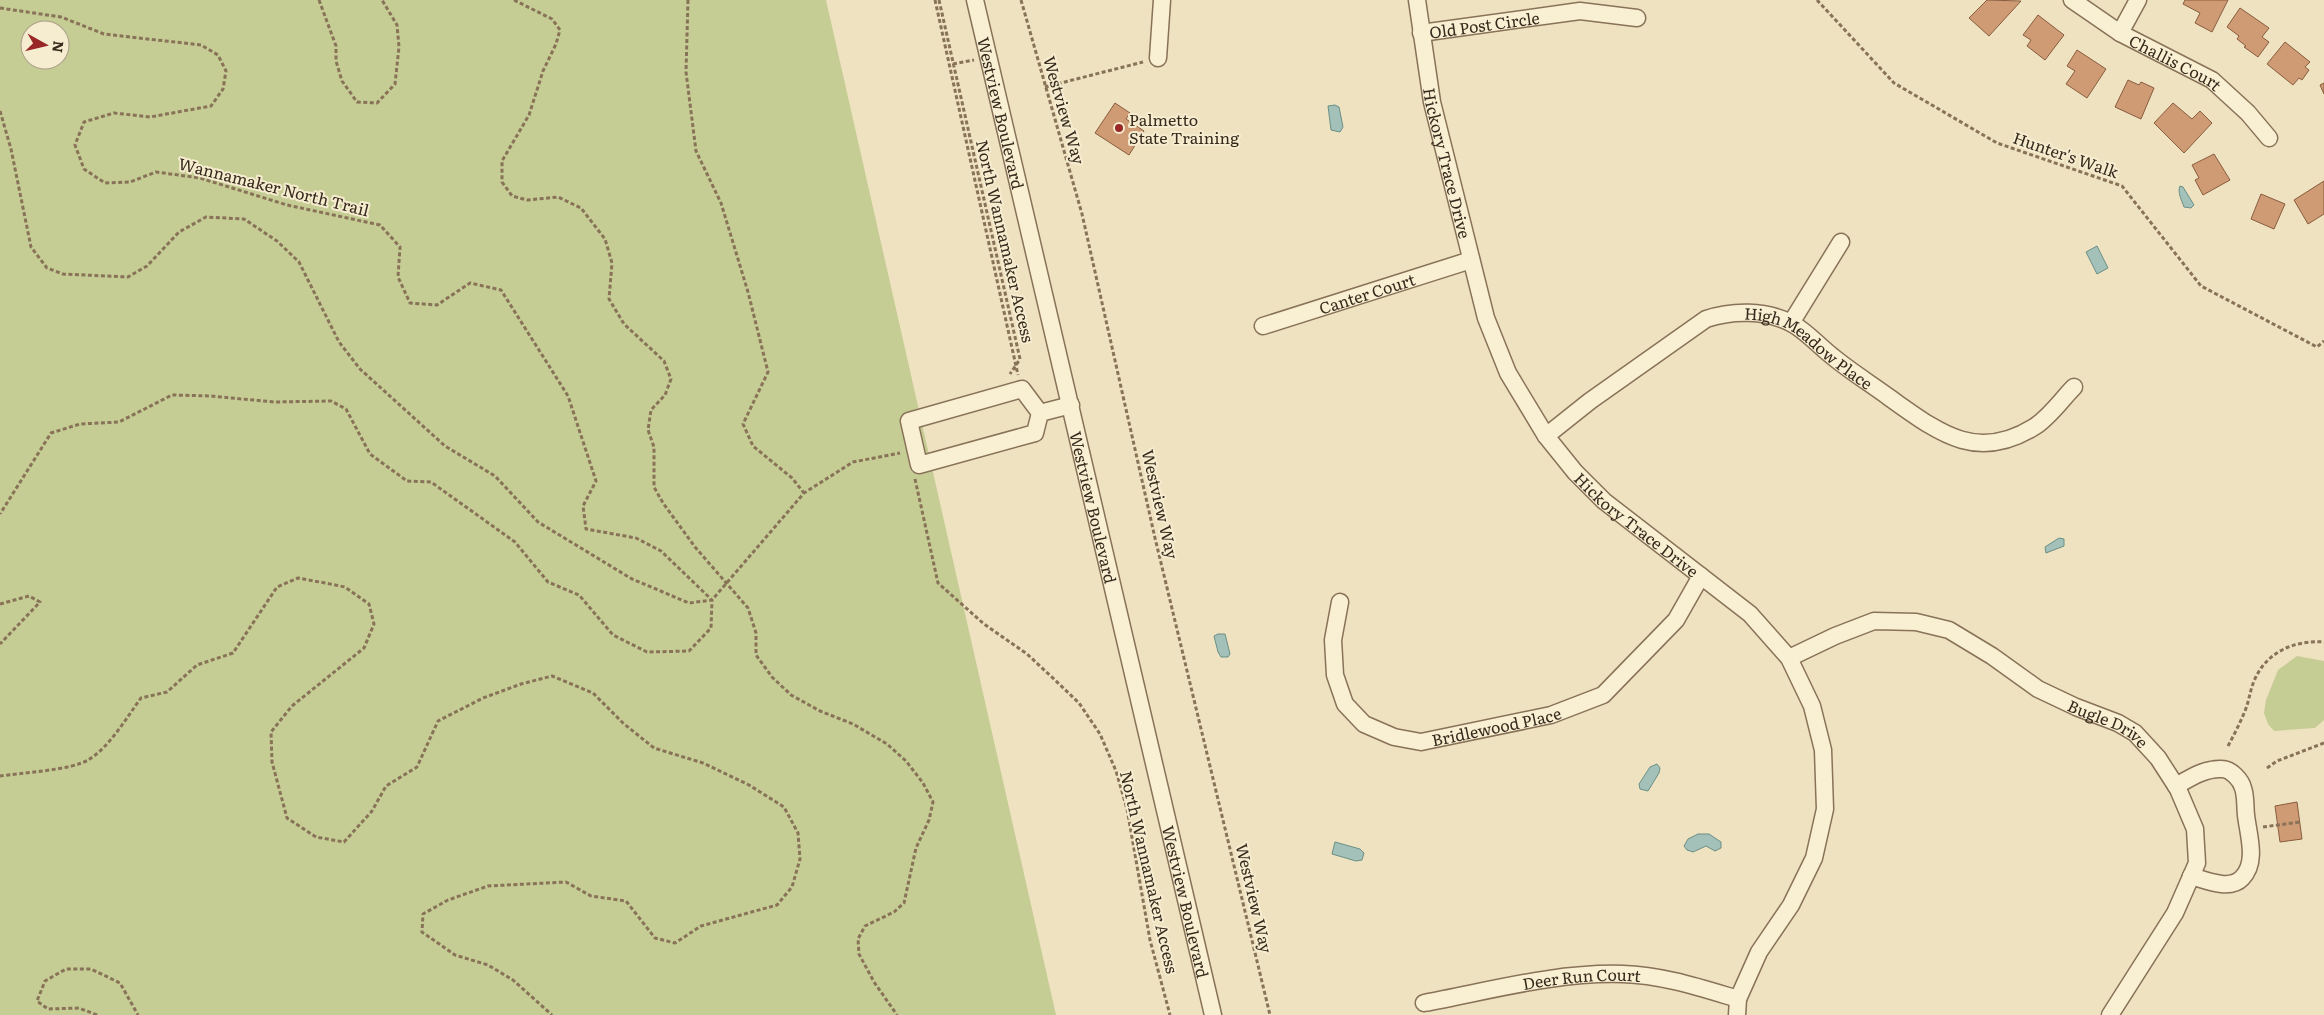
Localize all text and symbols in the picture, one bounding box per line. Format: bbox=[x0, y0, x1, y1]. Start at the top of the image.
street label: Old Post Circle bbox=[1428, 5, 1541, 44]
north arrow bbox=[20, 20, 70, 70]
street label: Challis Court bbox=[2125, 28, 2228, 96]
street label: Westview Boulevard bbox=[972, 34, 1031, 192]
text: N bbox=[48, 40, 70, 54]
street label: Westview Way bbox=[1038, 53, 1092, 168]
street label: Hickory Trace Drive bbox=[1418, 86, 1478, 241]
place label: Palmetto State Training bbox=[1129, 107, 1239, 149]
marker: Palmetto State Training bbox=[1113, 122, 1125, 134]
street label: Hunter's Walk bbox=[2010, 125, 2122, 183]
street label: North Wannamaker Access bbox=[971, 137, 1041, 345]
street label: Wannamaker North Trail bbox=[176, 151, 372, 221]
street label: Canter Court bbox=[1316, 266, 1419, 320]
street label: High Meadow Place bbox=[1744, 301, 1878, 395]
street label: Westview Boulevard bbox=[1064, 429, 1123, 586]
street label: Westview Way bbox=[1137, 447, 1185, 562]
street label: Hickory Trace Drive bbox=[1569, 466, 1704, 582]
street label: Bugle Drive bbox=[2064, 693, 2155, 753]
street label: Bridlewood Place bbox=[1429, 700, 1565, 752]
street label: North Wannamaker Access bbox=[1115, 768, 1185, 976]
street label: Westview Boulevard bbox=[1157, 823, 1216, 980]
street label: Westview Way bbox=[1231, 841, 1279, 956]
street label: Deer Run Court bbox=[1520, 962, 1643, 995]

